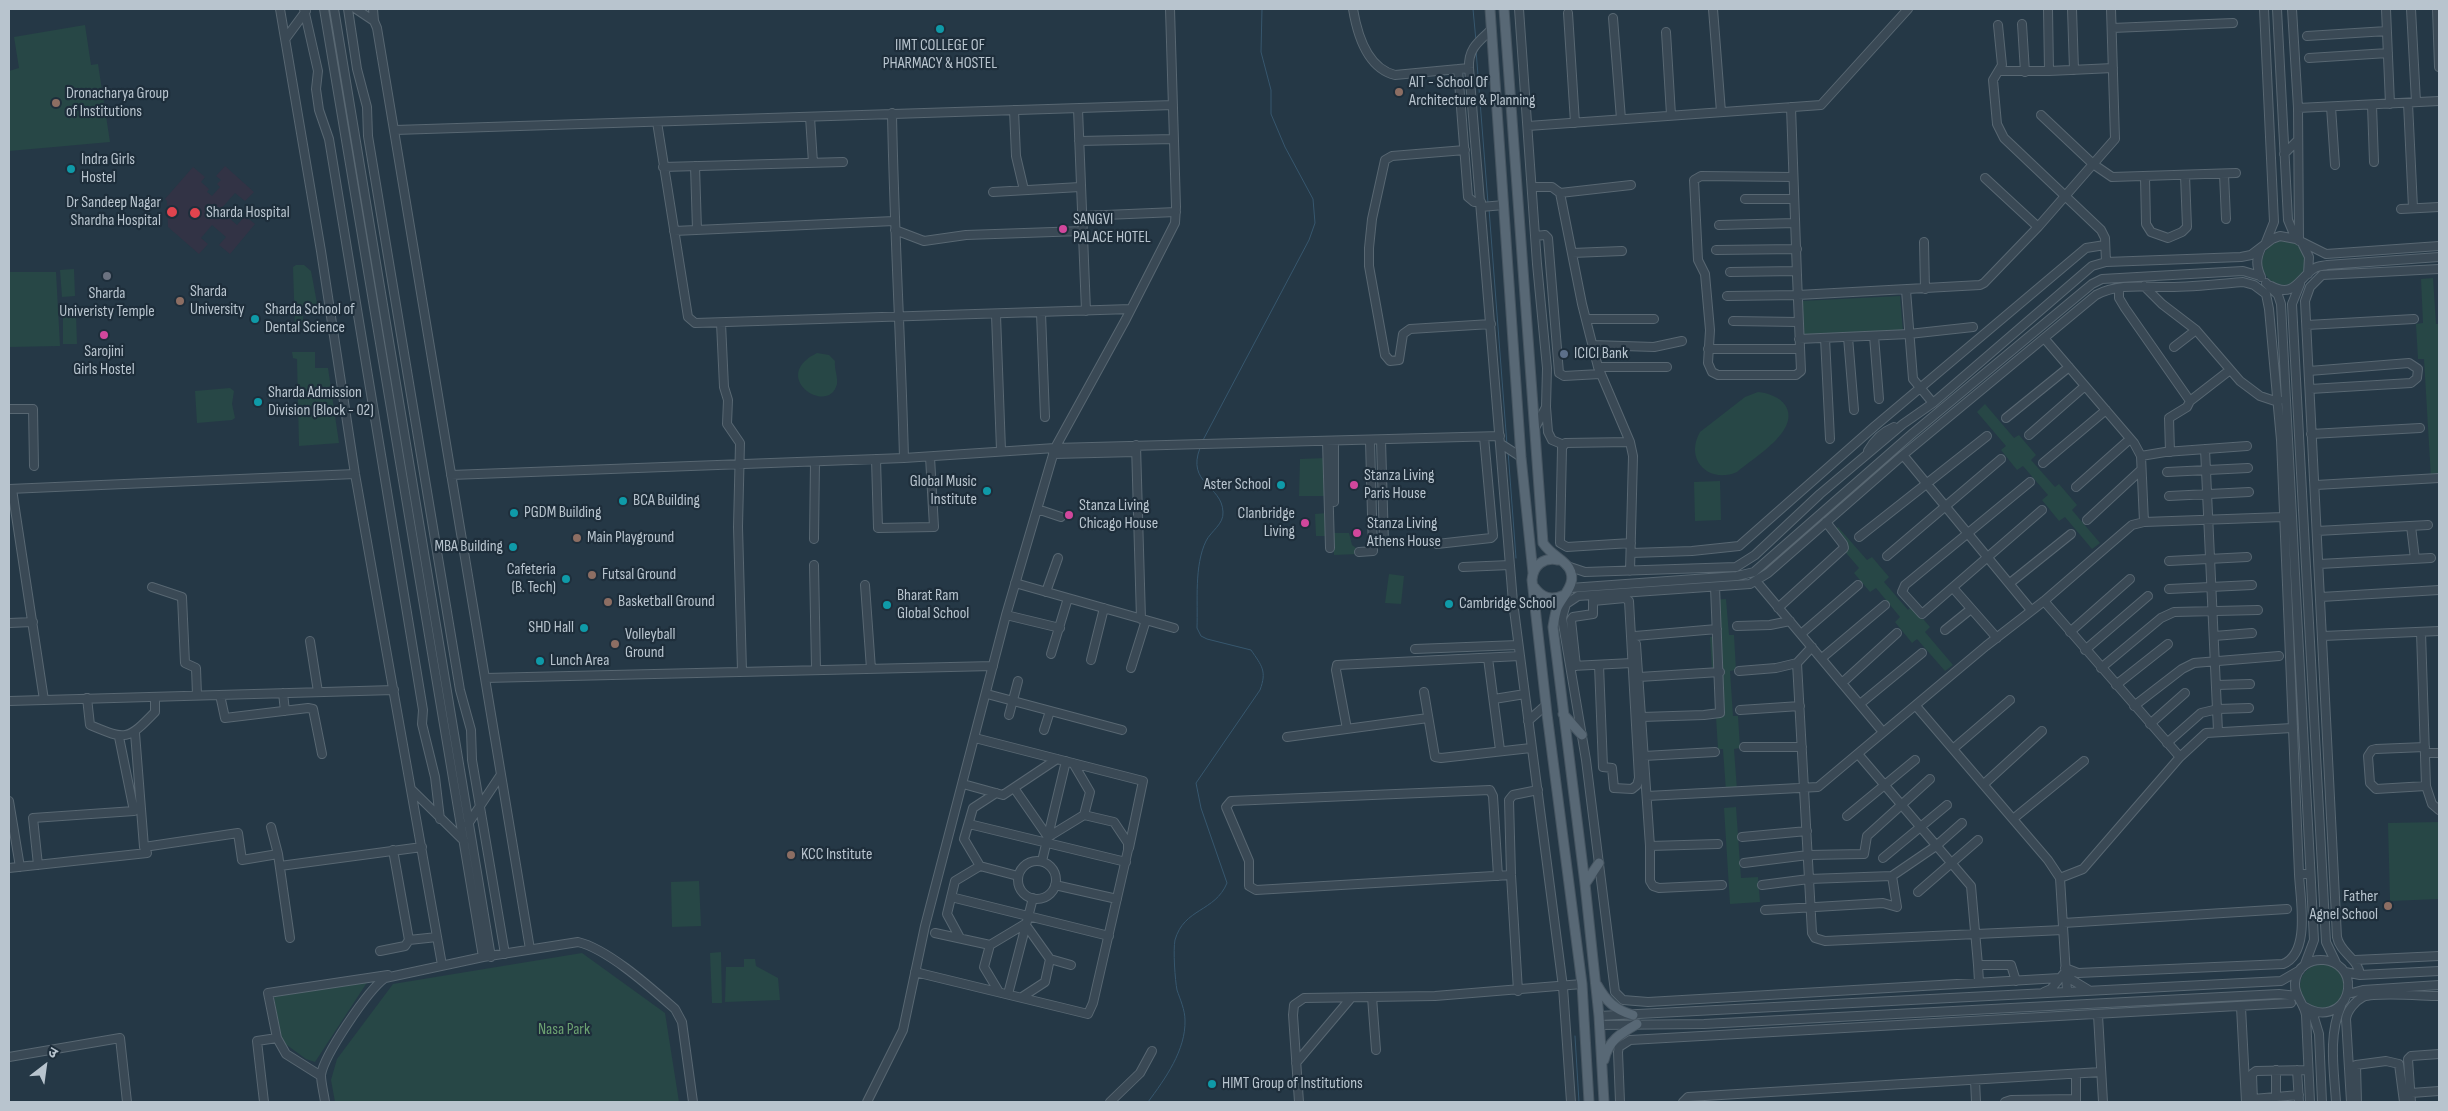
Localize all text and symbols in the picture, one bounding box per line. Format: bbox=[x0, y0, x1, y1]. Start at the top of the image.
marker: IIMT COLLEGE OF PHARMACY & HOSTEL bbox=[934, 23, 946, 35]
place label: IIMT COLLEGE OF PHARMACY & HOSTEL bbox=[883, 36, 997, 74]
place label: AIT - School Of Architecture & Planning bbox=[1409, 73, 1535, 111]
place label: Dronacharya Group of Institutions bbox=[66, 84, 169, 122]
marker: AIT - School Of Architecture & Planning bbox=[1393, 86, 1405, 98]
marker: Dronacharya Group of Institutions bbox=[50, 97, 62, 109]
place label: Indra Girls Hostel bbox=[81, 150, 135, 188]
marker: Indra Girls Hostel bbox=[65, 163, 77, 175]
place label: Dr Sandeep Nagar Shardha Hospital bbox=[66, 193, 161, 231]
place label: Sharda Hospital bbox=[206, 203, 290, 223]
marker: Dr Sandeep Nagar Shardha Hospital bbox=[165, 205, 179, 219]
marker: Sharda Hospital bbox=[188, 206, 202, 220]
place label: SANGVI PALACE HOTEL bbox=[1073, 210, 1151, 248]
marker: SANGVI PALACE HOTEL bbox=[1057, 223, 1069, 235]
marker: Sharda Univeristy Temple bbox=[101, 270, 113, 282]
place label: Sharda University bbox=[190, 282, 244, 320]
place label: Sharda Univeristy Temple bbox=[59, 284, 155, 322]
marker: Sharda University bbox=[174, 295, 186, 307]
place label: Sharda School of Dental Science bbox=[265, 300, 355, 338]
marker: Sharda School of Dental Science bbox=[249, 313, 261, 325]
marker: Sarojini Girls Hostel bbox=[98, 329, 110, 341]
place label: Sarojini Girls Hostel bbox=[73, 342, 135, 380]
place label: ICICI Bank bbox=[1574, 344, 1628, 364]
marker: ICICI Bank bbox=[1558, 348, 1570, 360]
place label: Sharda Admission Division (Block - 02) bbox=[268, 383, 374, 421]
marker: Sharda Admission Division (Block - 02) bbox=[252, 396, 264, 408]
place label: Stanza Living Paris House bbox=[1364, 466, 1434, 504]
place label: Global Music Institute bbox=[910, 472, 977, 510]
place label: Aster School bbox=[1204, 475, 1271, 495]
marker: Aster School bbox=[1275, 479, 1287, 491]
marker: Stanza Living Paris House bbox=[1348, 479, 1360, 491]
marker: Global Music Institute bbox=[981, 485, 993, 497]
place label: BCA Building bbox=[633, 491, 700, 511]
marker: BCA Building bbox=[617, 495, 629, 507]
place label: Stanza Living Chicago House bbox=[1079, 496, 1158, 534]
place label: PGDM Building bbox=[524, 503, 601, 523]
place label: Clanbridge Living bbox=[1238, 504, 1295, 542]
marker: PGDM Building bbox=[508, 507, 520, 519]
marker: Stanza Living Chicago House bbox=[1063, 509, 1075, 521]
place label: Stanza Living Athens House bbox=[1367, 514, 1441, 552]
marker: Clanbridge Living bbox=[1299, 517, 1311, 529]
marker: Stanza Living Athens House bbox=[1351, 527, 1363, 539]
place label: Main Playground bbox=[587, 528, 674, 548]
marker: Main Playground bbox=[571, 532, 583, 544]
place label: MBA Building bbox=[434, 537, 503, 557]
marker: MBA Building bbox=[507, 541, 519, 553]
place label: Cafeteria (B. Tech) bbox=[507, 560, 556, 598]
place label: Futsal Ground bbox=[602, 565, 676, 585]
marker: Futsal Ground bbox=[586, 569, 598, 581]
marker: Cafeteria (B. Tech) bbox=[560, 573, 572, 585]
place label: Bharat Ram Global School bbox=[897, 586, 969, 624]
place label: Basketball Ground bbox=[618, 592, 715, 612]
place label: Cambridge School bbox=[1459, 594, 1555, 614]
marker: Basketball Ground bbox=[602, 596, 614, 608]
marker: Cambridge School bbox=[1443, 598, 1455, 610]
marker: Bharat Ram Global School bbox=[881, 599, 893, 611]
place label: SHD Hall bbox=[528, 618, 574, 638]
marker: SHD Hall bbox=[578, 622, 590, 634]
place label: Volleyball Ground bbox=[625, 625, 676, 663]
marker: Volleyball Ground bbox=[609, 638, 621, 650]
place label: Lunch Area bbox=[550, 651, 609, 671]
marker: Lunch Area bbox=[534, 655, 546, 667]
place label: KCC Institute bbox=[801, 845, 872, 865]
marker: KCC Institute bbox=[785, 849, 797, 861]
place label: Father Agnel School bbox=[2309, 887, 2378, 925]
marker: Father Agnel School bbox=[2382, 900, 2394, 912]
park label: Nasa Park bbox=[538, 1020, 590, 1040]
north arrow bbox=[20, 1041, 70, 1091]
text: उ bbox=[45, 1043, 61, 1062]
place label: HIMT Group of Institutions bbox=[1222, 1074, 1363, 1094]
marker: HIMT Group of Institutions bbox=[1206, 1078, 1218, 1090]

